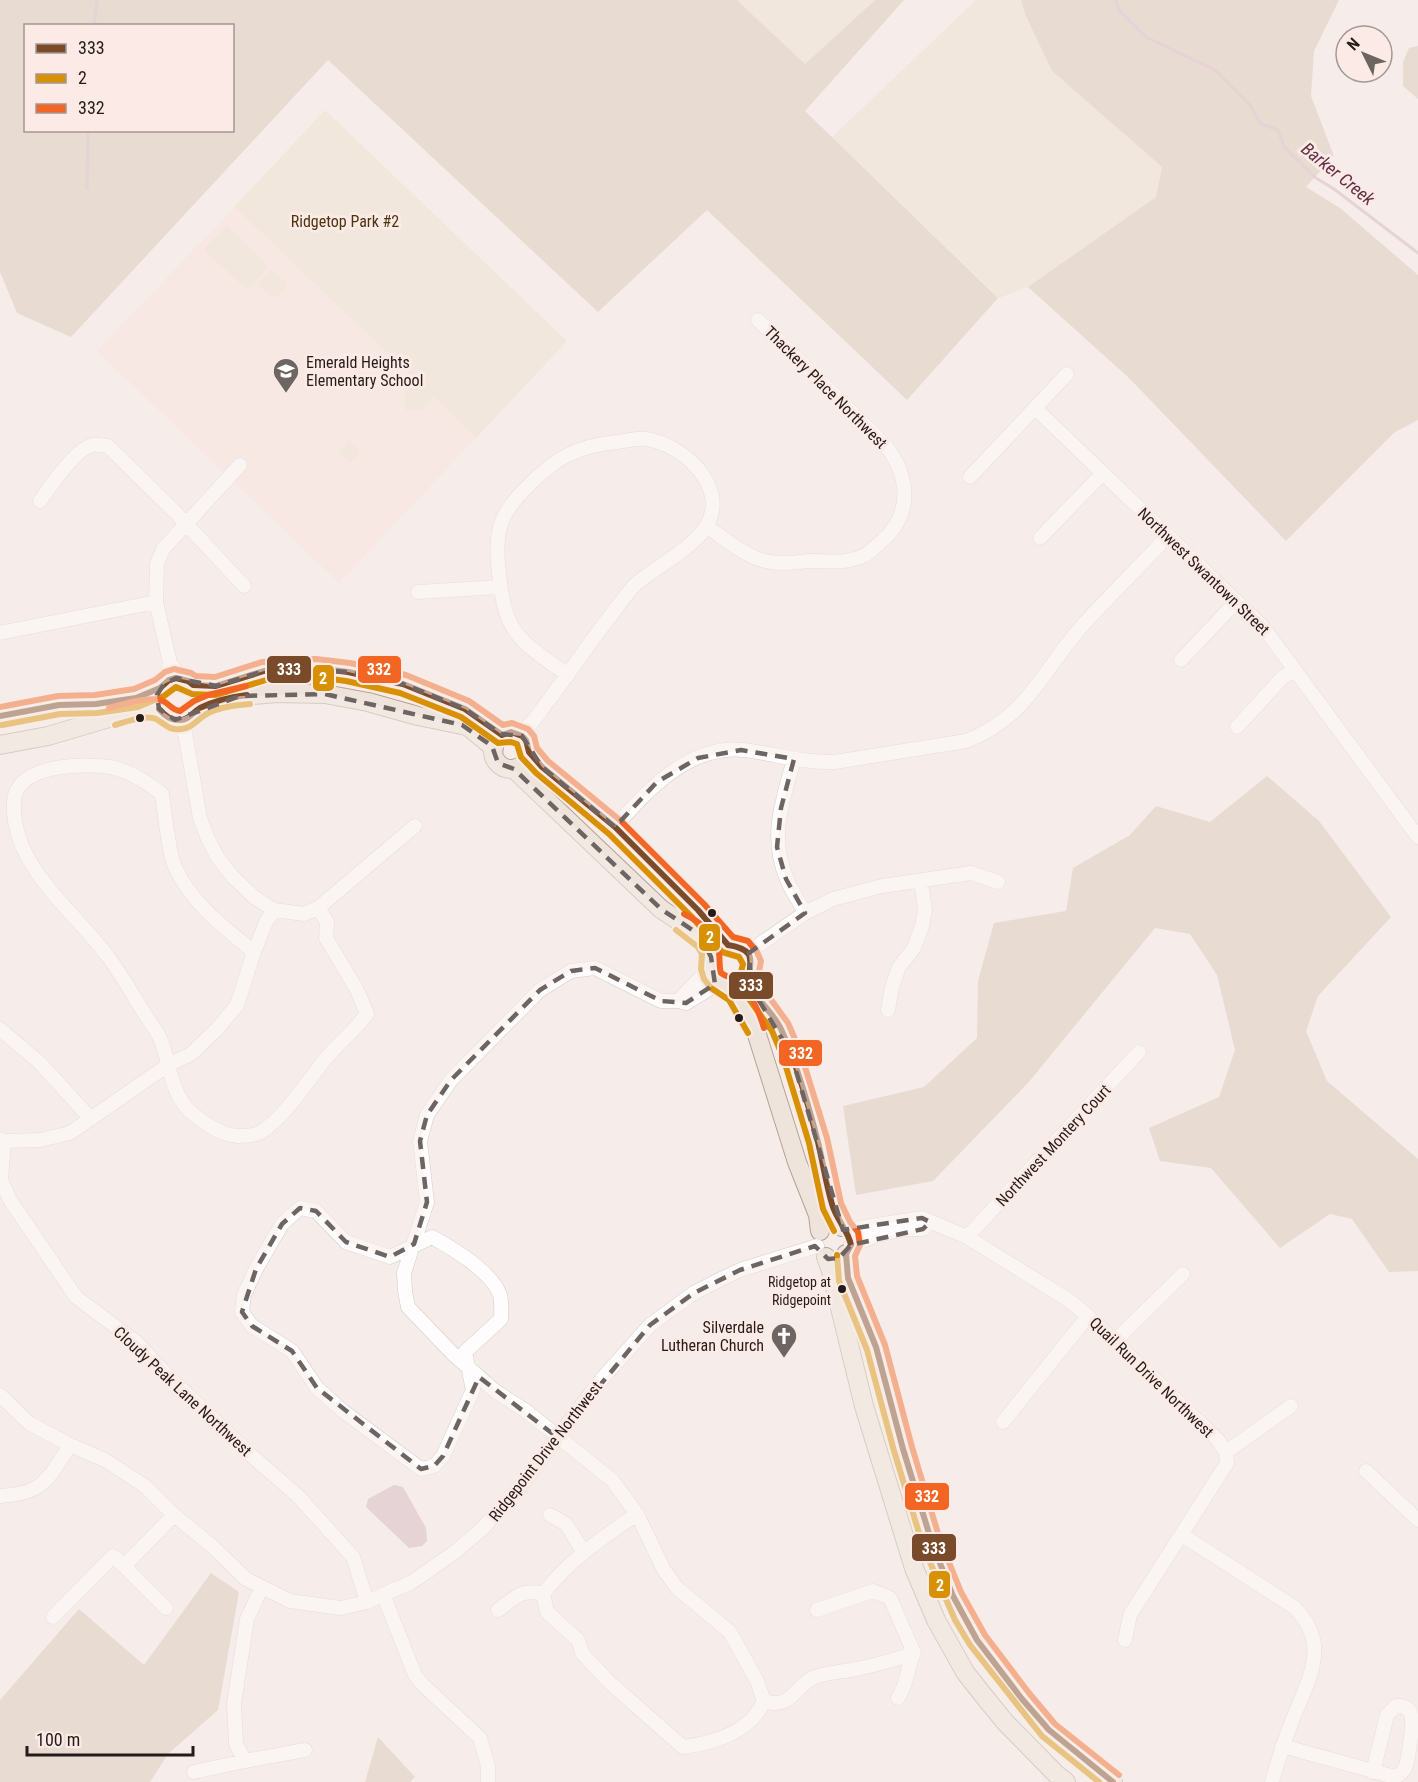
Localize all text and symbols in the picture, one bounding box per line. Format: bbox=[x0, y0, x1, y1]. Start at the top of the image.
legend bbox=[24, 24, 234, 132]
north arrow bbox=[1334, 24, 1394, 84]
text: N bbox=[1343, 34, 1364, 54]
text: 333 bbox=[78, 37, 105, 58]
text: 2 bbox=[78, 67, 87, 88]
text: 332 bbox=[78, 97, 105, 118]
water label: Barker Creek bbox=[1298, 138, 1380, 210]
park label: Ridgetop Park #2 bbox=[291, 212, 399, 231]
street label: Thackery Place Northwest bbox=[760, 322, 891, 453]
place label: Emerald Heights Elementary School bbox=[306, 353, 423, 390]
school or university icon: Emerald Heights Elementary School bbox=[271, 356, 301, 394]
street label: Northwest Swantown Street bbox=[1134, 504, 1273, 639]
line badge: 333 bbox=[266, 655, 312, 684]
line badge: 332 bbox=[357, 655, 402, 684]
text: 333 bbox=[277, 660, 301, 679]
text: 332 bbox=[367, 660, 391, 679]
line badge: 2 bbox=[312, 664, 335, 692]
text: 2 bbox=[319, 669, 327, 688]
unlabelled marker bbox=[134, 712, 146, 724]
unlabelled marker bbox=[706, 907, 718, 919]
line badge: 2 bbox=[698, 923, 721, 952]
text: 2 bbox=[706, 928, 714, 947]
line badge: 333 bbox=[728, 971, 774, 1000]
text: 333 bbox=[739, 976, 763, 995]
unlabelled marker bbox=[733, 1012, 745, 1024]
line badge: 332 bbox=[778, 1039, 823, 1067]
text: 332 bbox=[789, 1044, 813, 1063]
street label: Northwest Montery Court bbox=[992, 1080, 1115, 1210]
place label: Ridgetop at Ridgepoint bbox=[768, 1274, 831, 1308]
marker: Ridgetop at Ridgepoint bbox=[836, 1283, 848, 1295]
street label: Quail Run Drive Northwest bbox=[1086, 1313, 1218, 1442]
place label: Silverdale Lutheran Church bbox=[661, 1318, 764, 1355]
church icon: Silverdale Lutheran Church bbox=[769, 1321, 799, 1359]
street label: Cloudy Peak Lane Northwest bbox=[110, 1323, 256, 1460]
street label: Ridgepoint Drive Northwest bbox=[485, 1377, 606, 1525]
line badge: 332 bbox=[904, 1482, 950, 1511]
text: 332 bbox=[915, 1487, 939, 1506]
line badge: 333 bbox=[911, 1533, 957, 1562]
text: 333 bbox=[922, 1539, 946, 1558]
line badge: 2 bbox=[928, 1570, 951, 1599]
text: 2 bbox=[936, 1576, 944, 1595]
scale bar bbox=[27, 1719, 194, 1757]
text: 100 m bbox=[36, 1729, 80, 1750]

